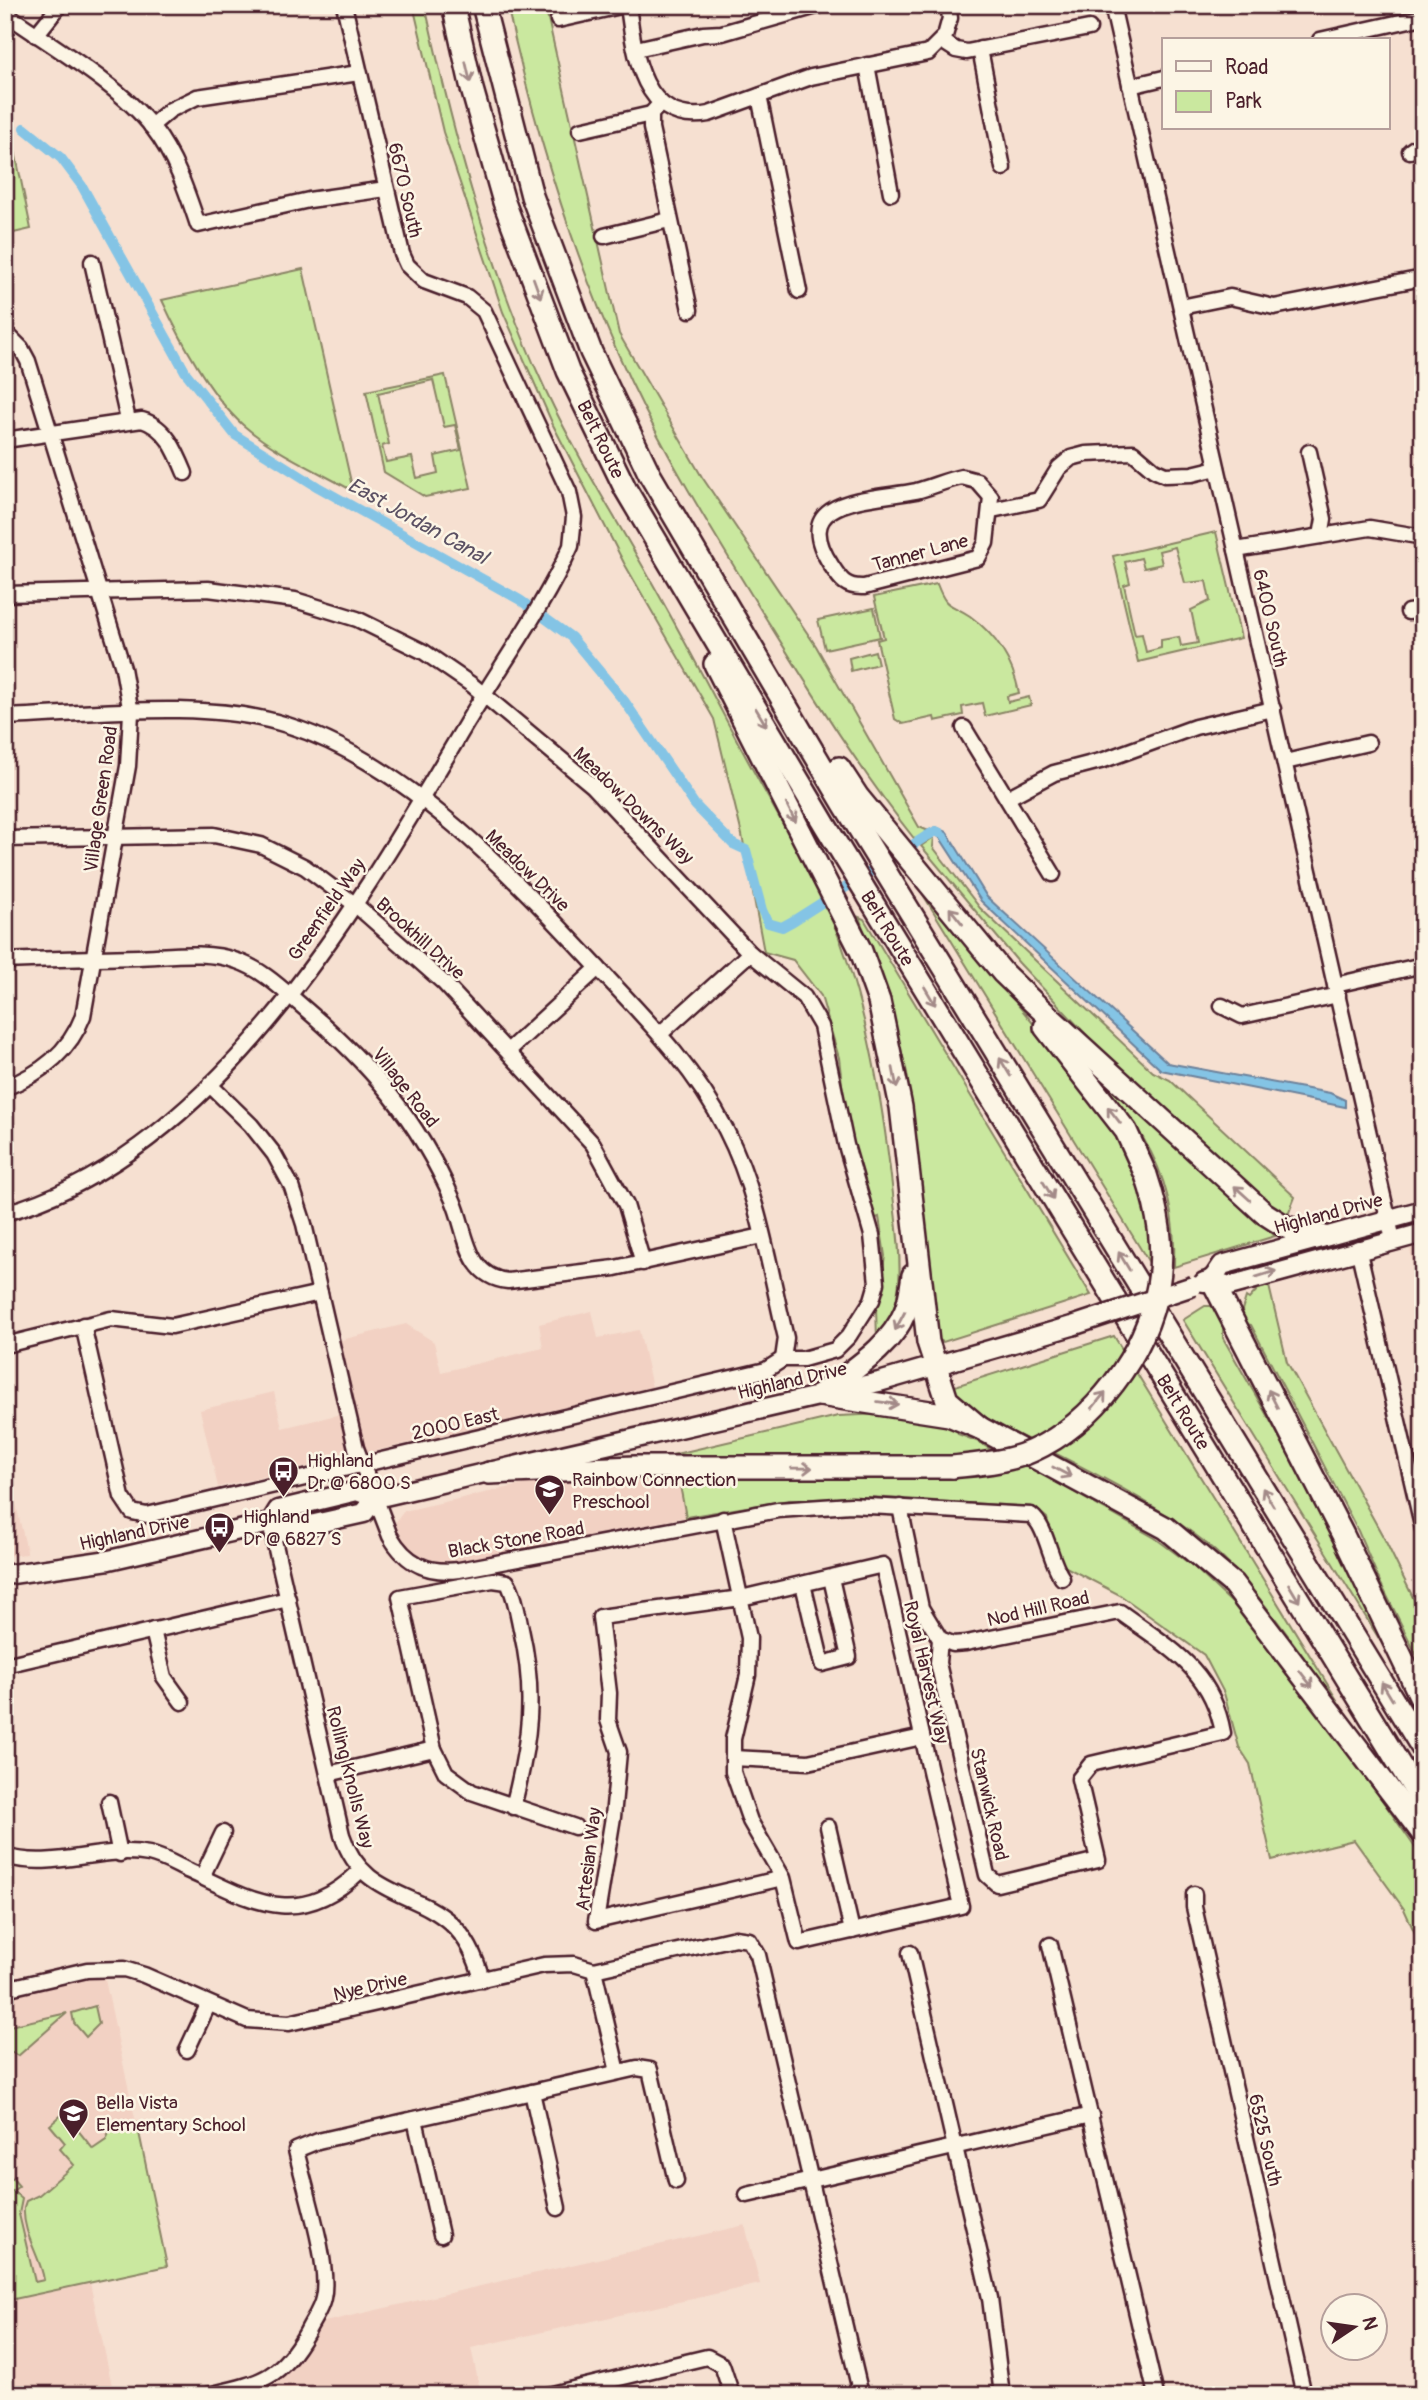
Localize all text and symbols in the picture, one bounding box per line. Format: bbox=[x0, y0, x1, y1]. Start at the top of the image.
legend bbox=[1162, 38, 1390, 130]
text: Road bbox=[1225, 54, 1269, 81]
one-way arrow bbox=[462, 60, 475, 83]
text: Park bbox=[1225, 88, 1262, 115]
street label: 6670 South bbox=[382, 141, 428, 240]
one-way arrow bbox=[531, 277, 544, 299]
street label: Belt Route bbox=[571, 396, 630, 483]
water label: East Jordan Canal bbox=[343, 472, 494, 572]
street label: Tanner Lane bbox=[870, 528, 972, 577]
street label: 6400 South bbox=[1247, 567, 1293, 670]
one-way arrow bbox=[755, 707, 769, 727]
street label: Village Green Road bbox=[79, 725, 123, 874]
street label: Meadow Downs Way bbox=[568, 742, 699, 869]
one-way arrow bbox=[784, 802, 798, 823]
street label: Meadow Drive bbox=[480, 824, 575, 917]
street label: Greenfield Way bbox=[283, 854, 371, 965]
street label: Belt Route bbox=[855, 886, 920, 971]
street label: Brookhill Drive bbox=[371, 892, 470, 985]
one-way arrow bbox=[948, 907, 964, 925]
one-way arrow bbox=[923, 985, 937, 1005]
street label: Village Road bbox=[366, 1043, 444, 1132]
one-way arrow bbox=[998, 1058, 1012, 1078]
one-way arrow bbox=[889, 1066, 903, 1089]
one-way arrow bbox=[1106, 1106, 1121, 1125]
one-way arrow bbox=[1042, 1179, 1056, 1199]
one-way arrow bbox=[1233, 1185, 1251, 1201]
street label: Highland Drive bbox=[1271, 1188, 1386, 1240]
one-way arrow bbox=[1117, 1252, 1131, 1272]
one-way arrow bbox=[1255, 1267, 1277, 1279]
one-way arrow bbox=[893, 1311, 907, 1331]
street label: Highland Drive bbox=[735, 1357, 850, 1405]
street label: Belt Route bbox=[1151, 1370, 1215, 1455]
one-way arrow bbox=[1266, 1389, 1280, 1410]
one-way arrow bbox=[1092, 1392, 1107, 1410]
one-way arrow bbox=[876, 1397, 899, 1410]
street label: 2000 East bbox=[409, 1402, 501, 1446]
place label: Highland Dr @ 6800 S bbox=[307, 1449, 411, 1495]
bus stop icon: Highland Dr @ 6800 S bbox=[267, 1454, 301, 1498]
one-way arrow bbox=[791, 1462, 814, 1475]
one-way arrow bbox=[1051, 1466, 1072, 1479]
place label: Rainbow Connection Preschool bbox=[572, 1468, 736, 1514]
school or university icon: Rainbow Connection Preschool bbox=[532, 1473, 566, 1517]
one-way arrow bbox=[1261, 1488, 1275, 1508]
place label: Highland Dr @ 6827 S bbox=[243, 1505, 342, 1551]
street label: Highland Drive bbox=[77, 1510, 192, 1556]
bus stop icon: Highland Dr @ 6827 S bbox=[203, 1510, 237, 1554]
street label: Black Stone Road bbox=[446, 1516, 586, 1564]
one-way arrow bbox=[1288, 1583, 1302, 1603]
street label: Nod Hill Road bbox=[985, 1586, 1092, 1632]
street label: Royal Harvest Way bbox=[898, 1598, 954, 1746]
one-way arrow bbox=[1298, 1669, 1313, 1688]
one-way arrow bbox=[1380, 1682, 1394, 1702]
street label: Rolling Knolls Way bbox=[321, 1704, 379, 1851]
street label: Stanwick Road bbox=[964, 1745, 1014, 1863]
street label: Artesian Way bbox=[571, 1806, 607, 1912]
street label: Nye Drive bbox=[331, 1967, 410, 2007]
place label: Bella Vista Elementary School bbox=[96, 2091, 246, 2137]
street label: 6525 South bbox=[1243, 2092, 1287, 2189]
school or university icon: Bella Vista Elementary School bbox=[56, 2096, 90, 2140]
north arrow bbox=[1320, 2292, 1390, 2362]
text: N bbox=[1356, 2314, 1383, 2333]

